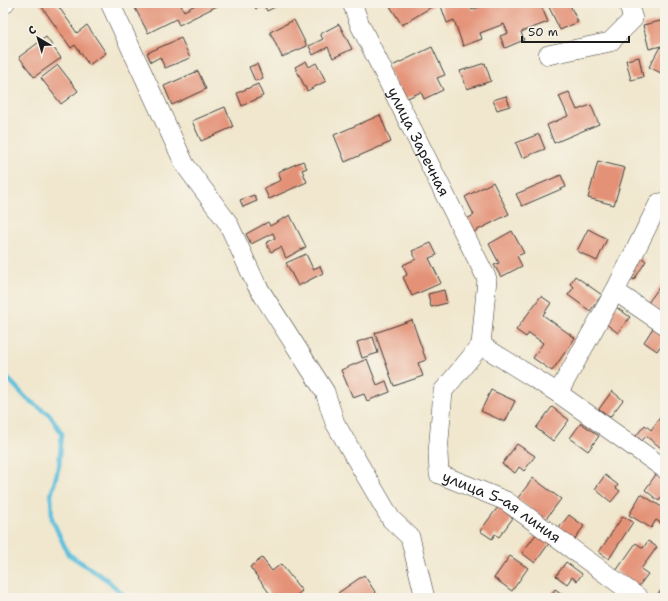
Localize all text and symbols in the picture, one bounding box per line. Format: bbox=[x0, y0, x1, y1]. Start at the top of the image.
north arrow bbox=[18, 18, 58, 58]
scale bar bbox=[522, 18, 629, 44]
text: С bbox=[25, 22, 40, 39]
text: 50 m bbox=[528, 24, 558, 40]
street label: улица Заречная bbox=[383, 84, 454, 200]
street label: улица 5-ая линия bbox=[439, 466, 565, 548]

